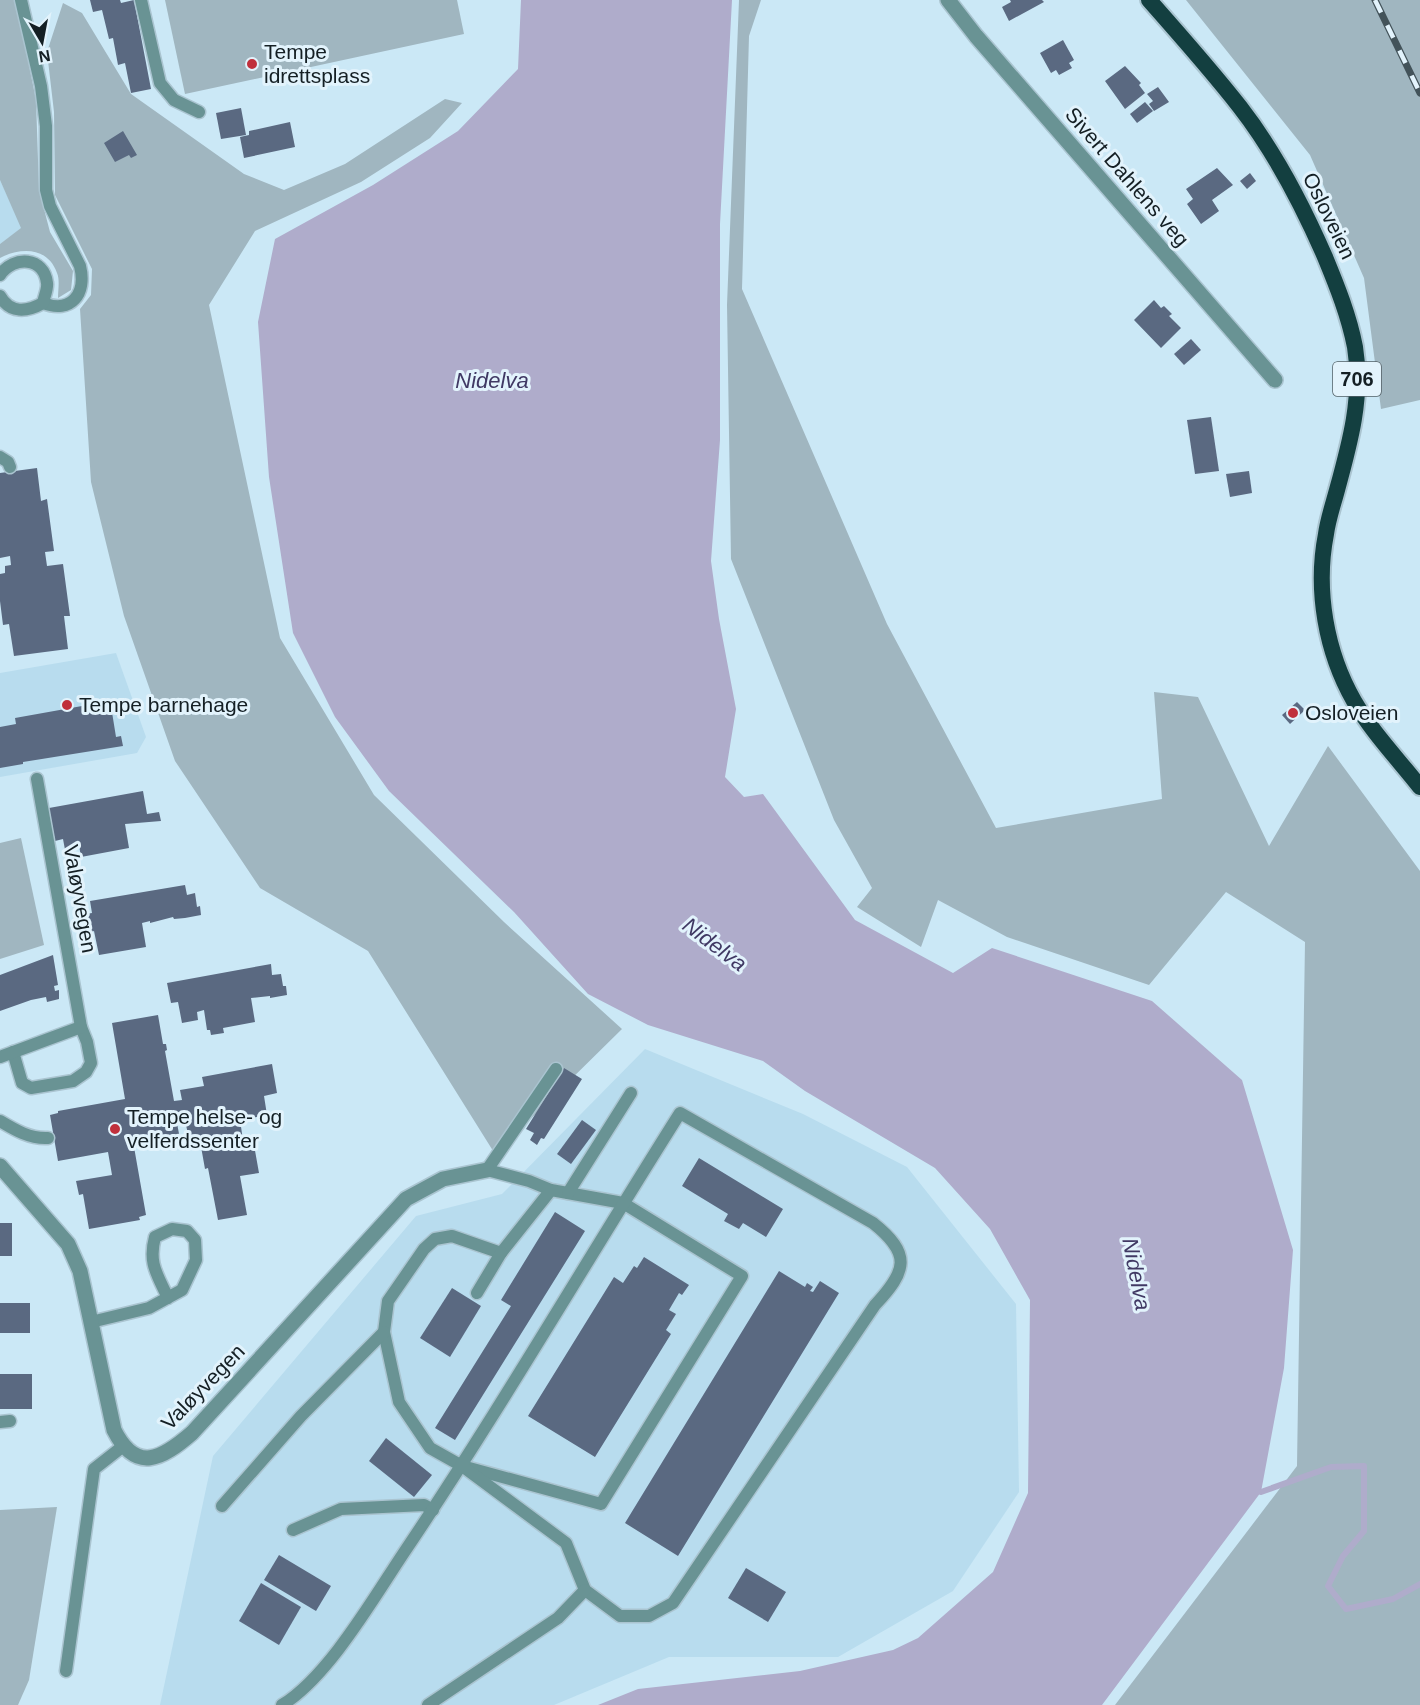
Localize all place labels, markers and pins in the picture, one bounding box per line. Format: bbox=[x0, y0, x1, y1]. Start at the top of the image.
place label: Tempe idrettsplass bbox=[264, 40, 370, 87]
marker: Tempe idrettsplass bbox=[245, 57, 259, 71]
place label: Tempe barnehage bbox=[79, 693, 248, 716]
marker: Tempe barnehage bbox=[60, 698, 74, 712]
place label: Osloveien bbox=[1305, 701, 1398, 724]
marker: Osloveien bbox=[1286, 706, 1300, 720]
place label: Tempe helse- og velferdssenter bbox=[127, 1105, 282, 1152]
marker: Tempe helse- og velferdssenter bbox=[108, 1122, 122, 1136]

